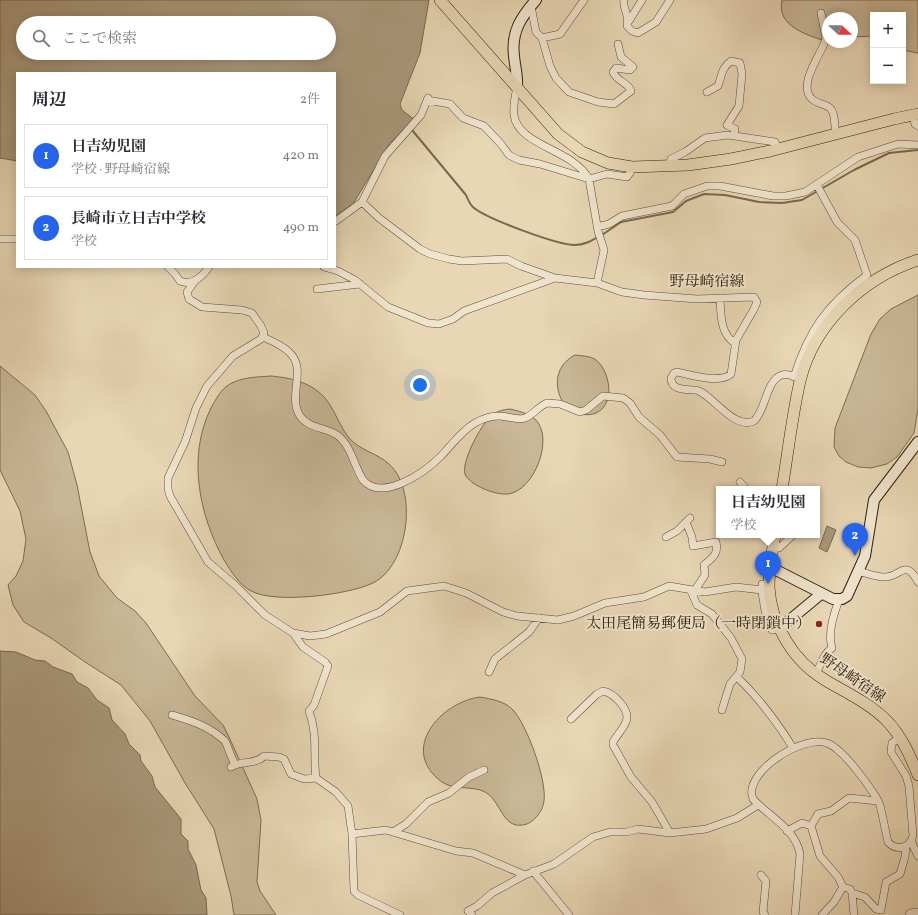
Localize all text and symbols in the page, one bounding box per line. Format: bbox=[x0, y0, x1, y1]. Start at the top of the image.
north arrow bbox=[822, 12, 858, 48]
map controls bbox=[870, 12, 906, 84]
button: + bbox=[870, 12, 906, 48]
search box bbox=[16, 16, 336, 60]
icon: search bbox=[30, 27, 52, 49]
text: ここで検索 bbox=[62, 29, 137, 50]
button: − bbox=[870, 48, 906, 84]
text: 周辺 bbox=[32, 89, 66, 112]
text: 2件 bbox=[300, 91, 320, 109]
text: 日吉幼児園 bbox=[71, 137, 146, 158]
text: 1 bbox=[43, 147, 49, 165]
text: 420 m bbox=[282, 147, 319, 165]
text: 学校 · 野母崎宿線 bbox=[71, 161, 170, 179]
text: 長崎市立日吉中学校 bbox=[71, 209, 206, 230]
text: 2 bbox=[43, 219, 49, 237]
text: 490 m bbox=[283, 219, 319, 237]
text: 学校 bbox=[71, 233, 97, 251]
street label: 野母崎宿線 bbox=[669, 272, 745, 293]
your location bbox=[410, 375, 430, 395]
popup bbox=[716, 486, 820, 538]
text: 日吉幼児園 bbox=[730, 493, 806, 514]
text: 学校 bbox=[730, 517, 757, 535]
pin: 2 bbox=[842, 523, 868, 556]
pin: 1 bbox=[755, 551, 781, 584]
place label: 太田尾簡易郵便局（一時閉鎖中） bbox=[586, 614, 811, 635]
marker: 太田尾簡易郵便局（一時閉鎖中） bbox=[814, 619, 824, 629]
street label: 野母崎宿線 bbox=[815, 649, 889, 709]

